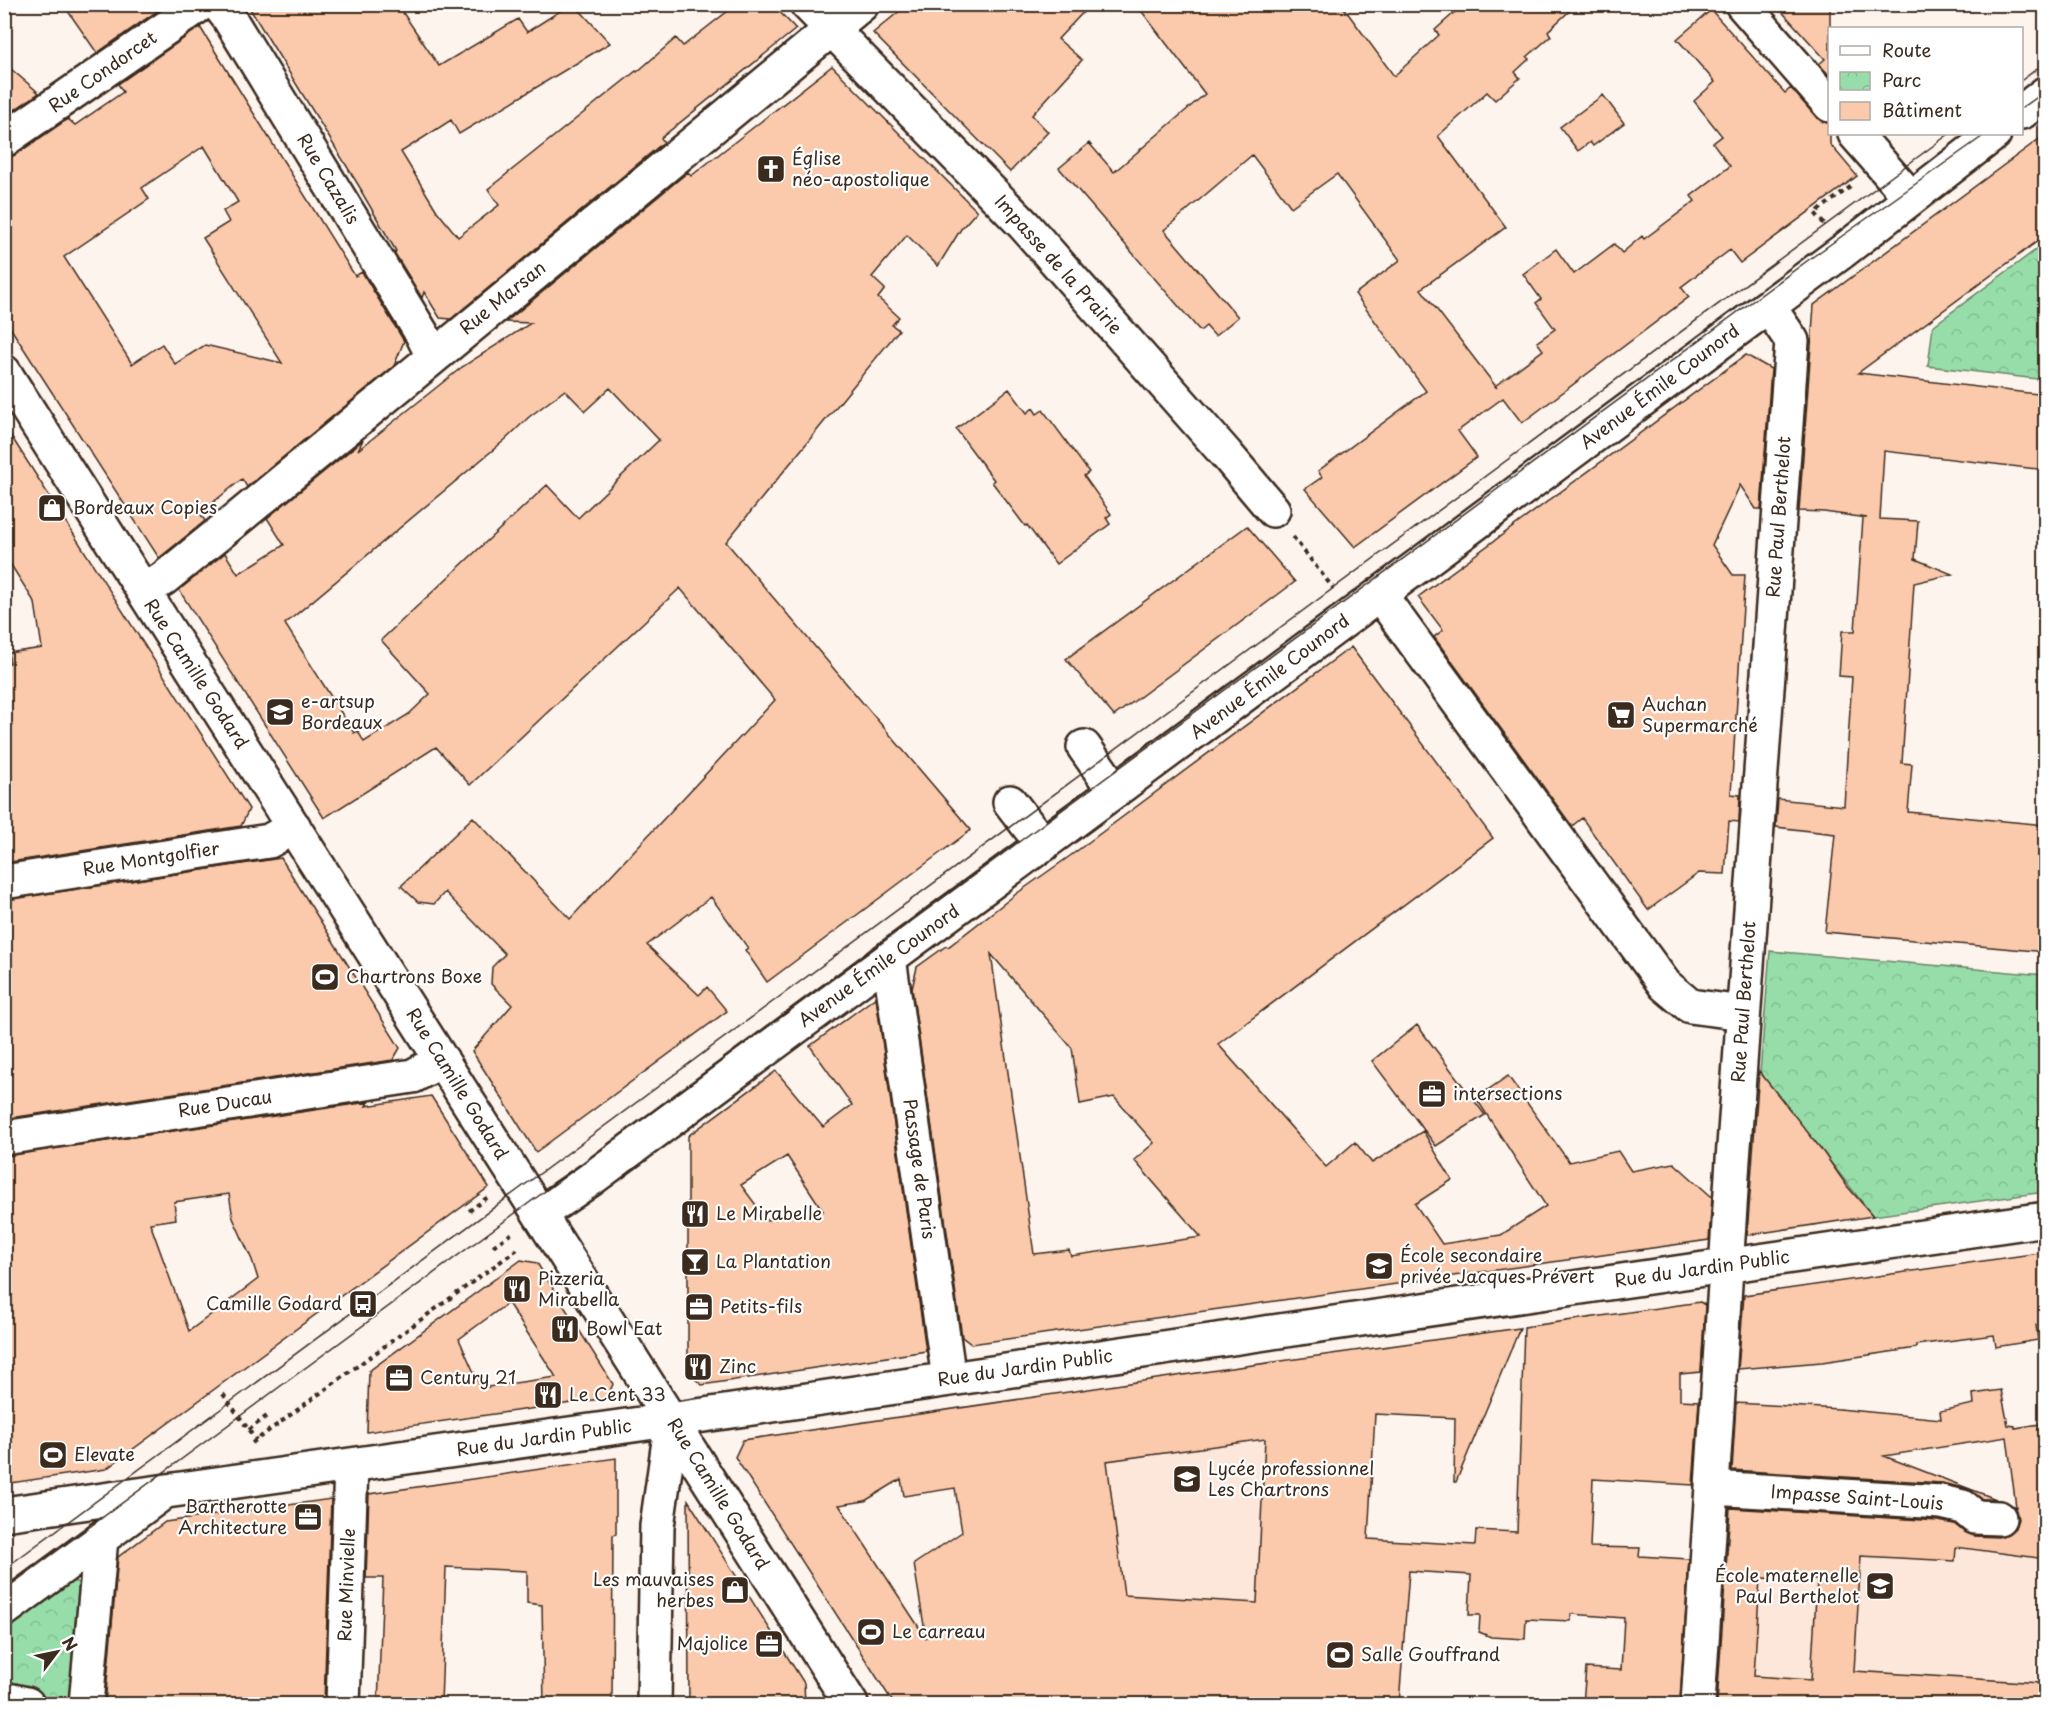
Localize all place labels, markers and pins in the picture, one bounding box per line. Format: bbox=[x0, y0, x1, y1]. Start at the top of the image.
place label: Église néo-apostolique bbox=[792, 144, 930, 192]
church icon: Église néo-apostolique bbox=[755, 153, 787, 185]
shop icon: Bordeaux Copies bbox=[36, 492, 68, 524]
place label: Bordeaux Copies bbox=[73, 493, 217, 520]
place label: e-artsup Bordeaux bbox=[301, 687, 382, 735]
place label: Auchan Supermarché bbox=[1642, 690, 1758, 738]
school or university icon: e-artsup Bordeaux bbox=[264, 696, 296, 728]
supermarket icon: Auchan Supermarché bbox=[1605, 699, 1637, 731]
sports icon: Chartrons Boxe bbox=[309, 961, 341, 993]
place label: Chartrons Boxe bbox=[346, 962, 482, 989]
office icon: intersections bbox=[1416, 1078, 1448, 1110]
place label: intersections bbox=[1453, 1079, 1562, 1106]
restaurant icon: Le Mirabelle bbox=[679, 1198, 711, 1230]
place label: Le Mirabelle bbox=[716, 1199, 822, 1226]
place label: École secondaire privée Jacques Prévert bbox=[1400, 1241, 1594, 1289]
bar icon: La Plantation bbox=[679, 1246, 711, 1278]
place label: La Plantation bbox=[716, 1247, 831, 1274]
school or university icon: École secondaire privée Jacques Prévert bbox=[1363, 1250, 1395, 1282]
place label: Pizzeria Mirabella bbox=[538, 1264, 620, 1312]
restaurant icon: Pizzeria Mirabella bbox=[501, 1273, 533, 1305]
bus stop icon: Camille Godard bbox=[347, 1288, 379, 1320]
place label: Camille Godard bbox=[206, 1289, 342, 1316]
office icon: Petits-fils bbox=[683, 1291, 715, 1323]
place label: Petits-fils bbox=[720, 1292, 802, 1319]
restaurant icon: Bowl Eat bbox=[549, 1313, 581, 1345]
place label: Bowl Eat bbox=[586, 1314, 663, 1341]
restaurant icon: Zinc bbox=[682, 1351, 714, 1383]
place label: Zinc bbox=[719, 1352, 756, 1379]
office icon: Century 21 bbox=[383, 1362, 415, 1394]
place label: Century 21 bbox=[420, 1363, 516, 1390]
restaurant icon: Le Cent 33 bbox=[532, 1379, 564, 1411]
place label: Le Cent 33 bbox=[569, 1380, 666, 1407]
sports icon: Elevate bbox=[37, 1439, 69, 1471]
place label: Elevate bbox=[74, 1440, 135, 1467]
place label: Lycée professionnel Les Chartrons bbox=[1208, 1454, 1374, 1502]
school or university icon: Lycée professionnel Les Chartrons bbox=[1171, 1463, 1203, 1495]
place label: Bartherotte Architecture bbox=[178, 1492, 287, 1540]
office icon: Bartherotte Architecture bbox=[292, 1501, 324, 1533]
place label: École maternelle Paul Berthelot bbox=[1715, 1561, 1859, 1609]
place label: Les mauvaises herbes bbox=[593, 1565, 714, 1613]
school or university icon: École maternelle Paul Berthelot bbox=[1864, 1570, 1896, 1602]
shop icon: Les mauvaises herbes bbox=[719, 1574, 751, 1606]
sports icon: Le carreau bbox=[855, 1616, 887, 1648]
place label: Le carreau bbox=[892, 1617, 986, 1644]
office icon: Majolice bbox=[753, 1628, 785, 1660]
place label: Majolice bbox=[677, 1629, 748, 1656]
sports icon: Salle Gouffrand bbox=[1324, 1639, 1356, 1671]
place label: Salle Gouffrand bbox=[1361, 1640, 1500, 1667]

